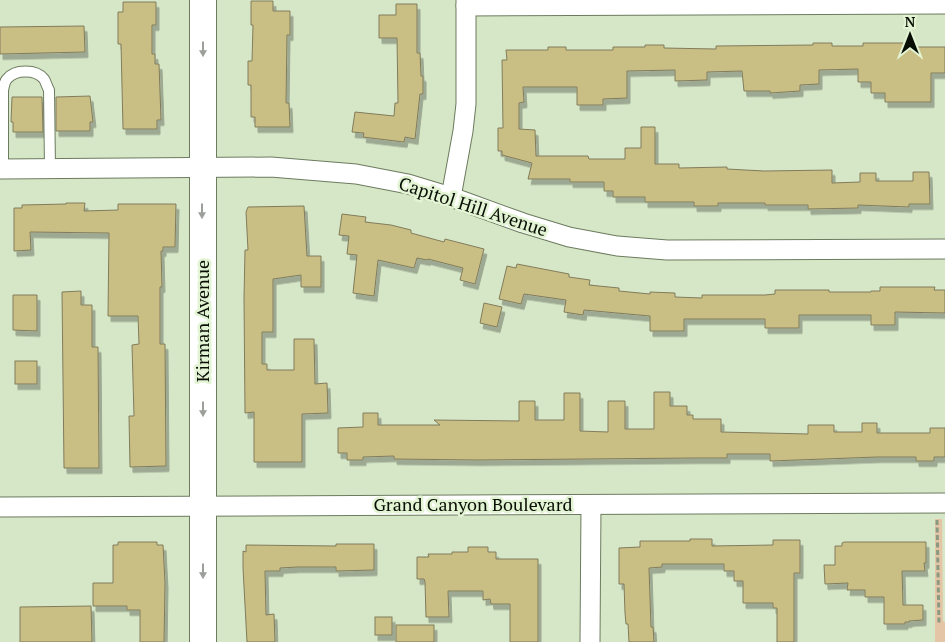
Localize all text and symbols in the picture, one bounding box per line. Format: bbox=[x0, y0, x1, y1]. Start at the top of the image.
north arrow bbox=[885, 10, 935, 60]
text: N bbox=[905, 12, 916, 31]
one-way arrow bbox=[198, 41, 206, 57]
street label: Capitol Hill Avenue bbox=[396, 171, 551, 241]
one-way arrow bbox=[198, 203, 206, 219]
street label: Kirman Avenue bbox=[190, 260, 214, 382]
one-way arrow bbox=[199, 401, 207, 417]
street label: Grand Canyon Boulevard bbox=[373, 492, 573, 516]
one-way arrow bbox=[199, 563, 207, 579]

